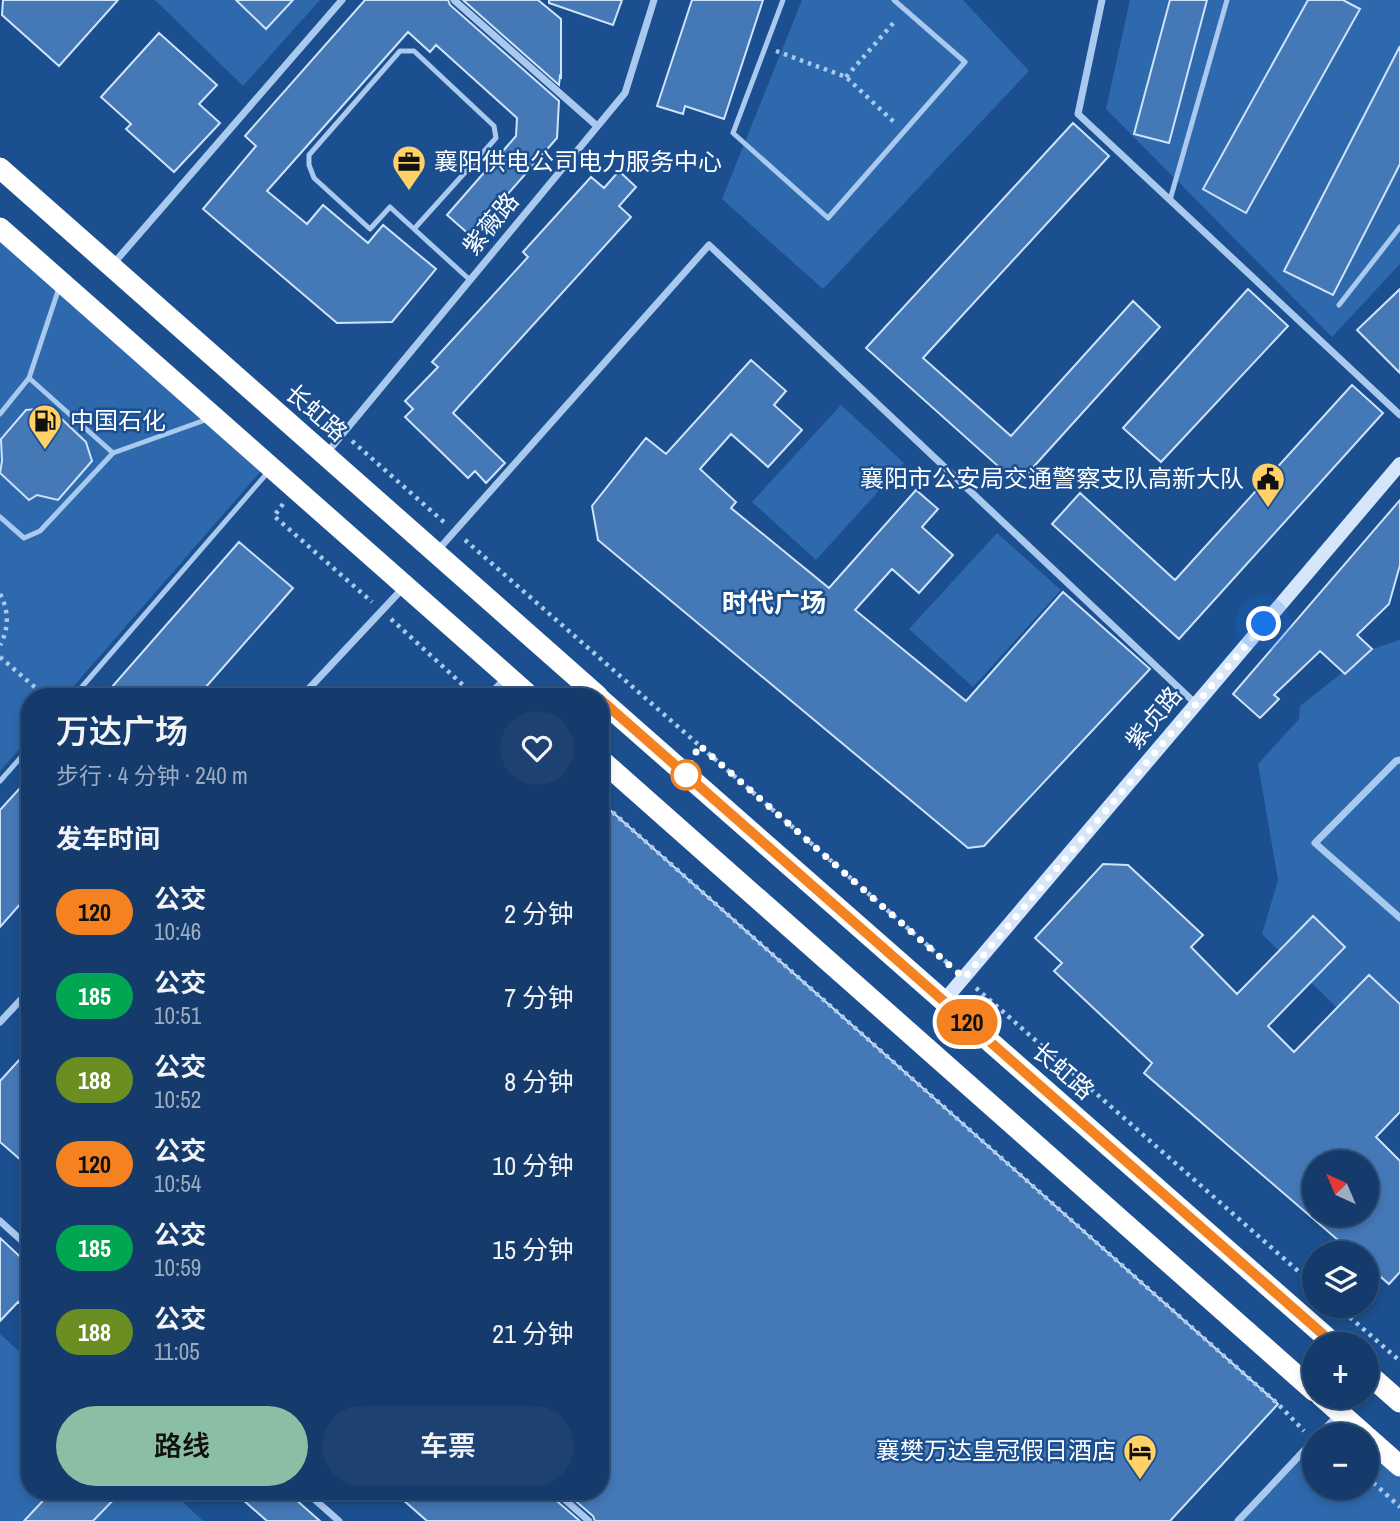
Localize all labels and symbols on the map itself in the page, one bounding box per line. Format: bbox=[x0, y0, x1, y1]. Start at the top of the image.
office icon: 襄阳供电公司电力服务中心 bbox=[390, 143, 428, 192]
place label: 襄阳供电公司电力服务中心 bbox=[434, 145, 722, 177]
street label: 紫薇路 bbox=[455, 185, 525, 261]
street label: 长虹路 bbox=[279, 377, 354, 448]
fuel station icon: 中国石化 bbox=[26, 402, 64, 451]
place label: 中国石化 bbox=[70, 404, 166, 436]
public building icon: 襄阳市公安局交通警察支队高新大队 bbox=[1249, 460, 1287, 509]
place label: 襄阳市公安局交通警察支队高新大队 bbox=[860, 462, 1244, 494]
district label: 时代广场 bbox=[722, 585, 826, 620]
your location bbox=[1246, 606, 1281, 641]
street label: 紫贞路 bbox=[1118, 679, 1189, 755]
unlabelled marker bbox=[671, 760, 701, 790]
line badge: 120 bbox=[927, 999, 1007, 1045]
street label: 长虹路 bbox=[1026, 1035, 1101, 1106]
north arrow bbox=[1302, 1150, 1379, 1227]
hotel icon: 襄樊万达皇冠假日酒店 bbox=[1121, 1432, 1159, 1481]
place label: 襄樊万达皇冠假日酒店 bbox=[876, 1434, 1116, 1466]

